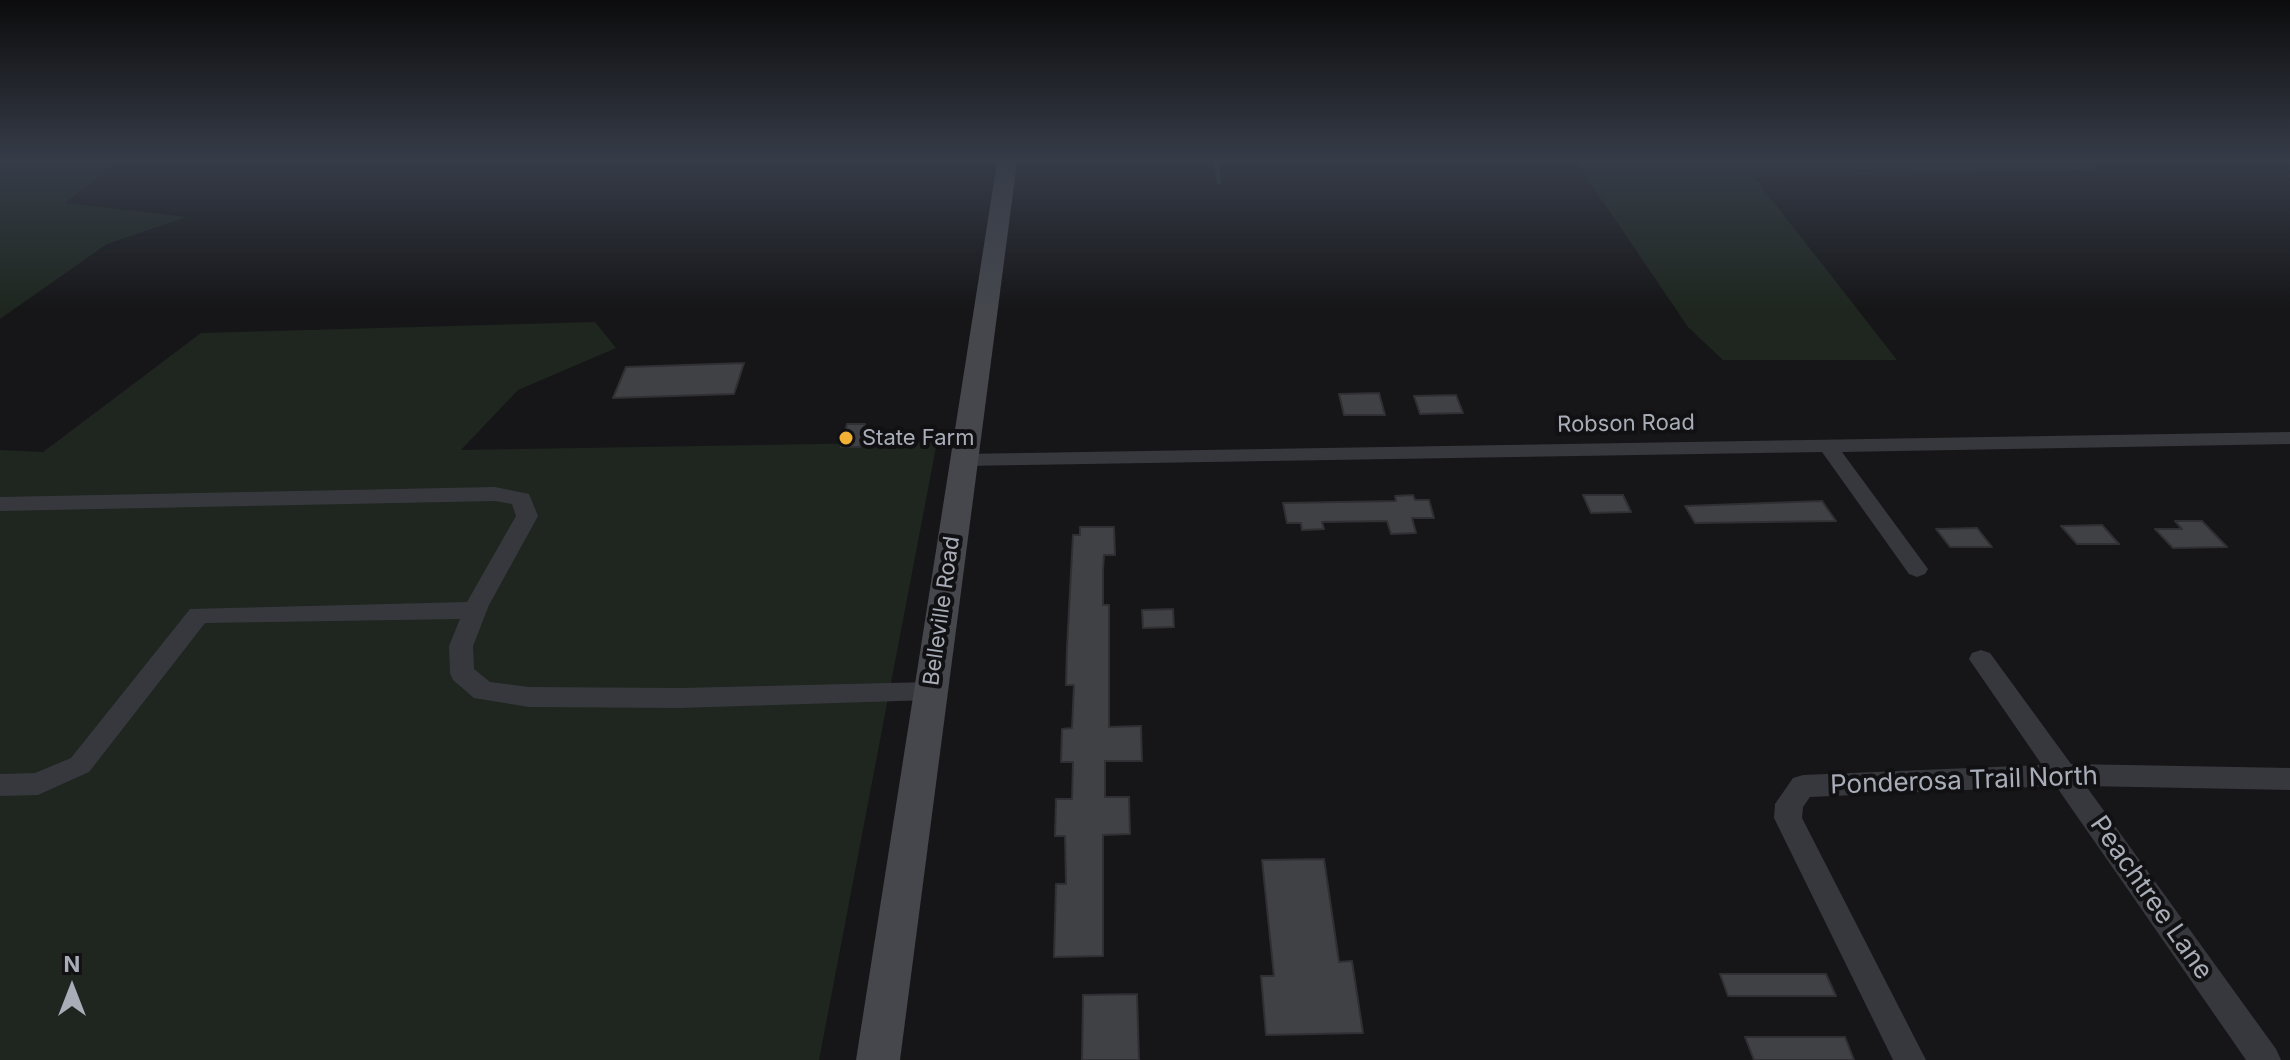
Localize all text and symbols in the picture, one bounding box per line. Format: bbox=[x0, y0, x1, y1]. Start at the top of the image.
street label: Robson Road bbox=[1557, 410, 1695, 438]
place label: State Farm bbox=[862, 425, 974, 451]
marker: State Farm bbox=[837, 429, 855, 447]
street label: Belleville Road bbox=[918, 535, 966, 687]
street label: Ponderosa Trail North bbox=[1830, 761, 2098, 801]
street label: Peachtree Lane bbox=[2083, 810, 2219, 986]
north arrow bbox=[32, 948, 112, 1028]
text: N bbox=[64, 951, 80, 977]

